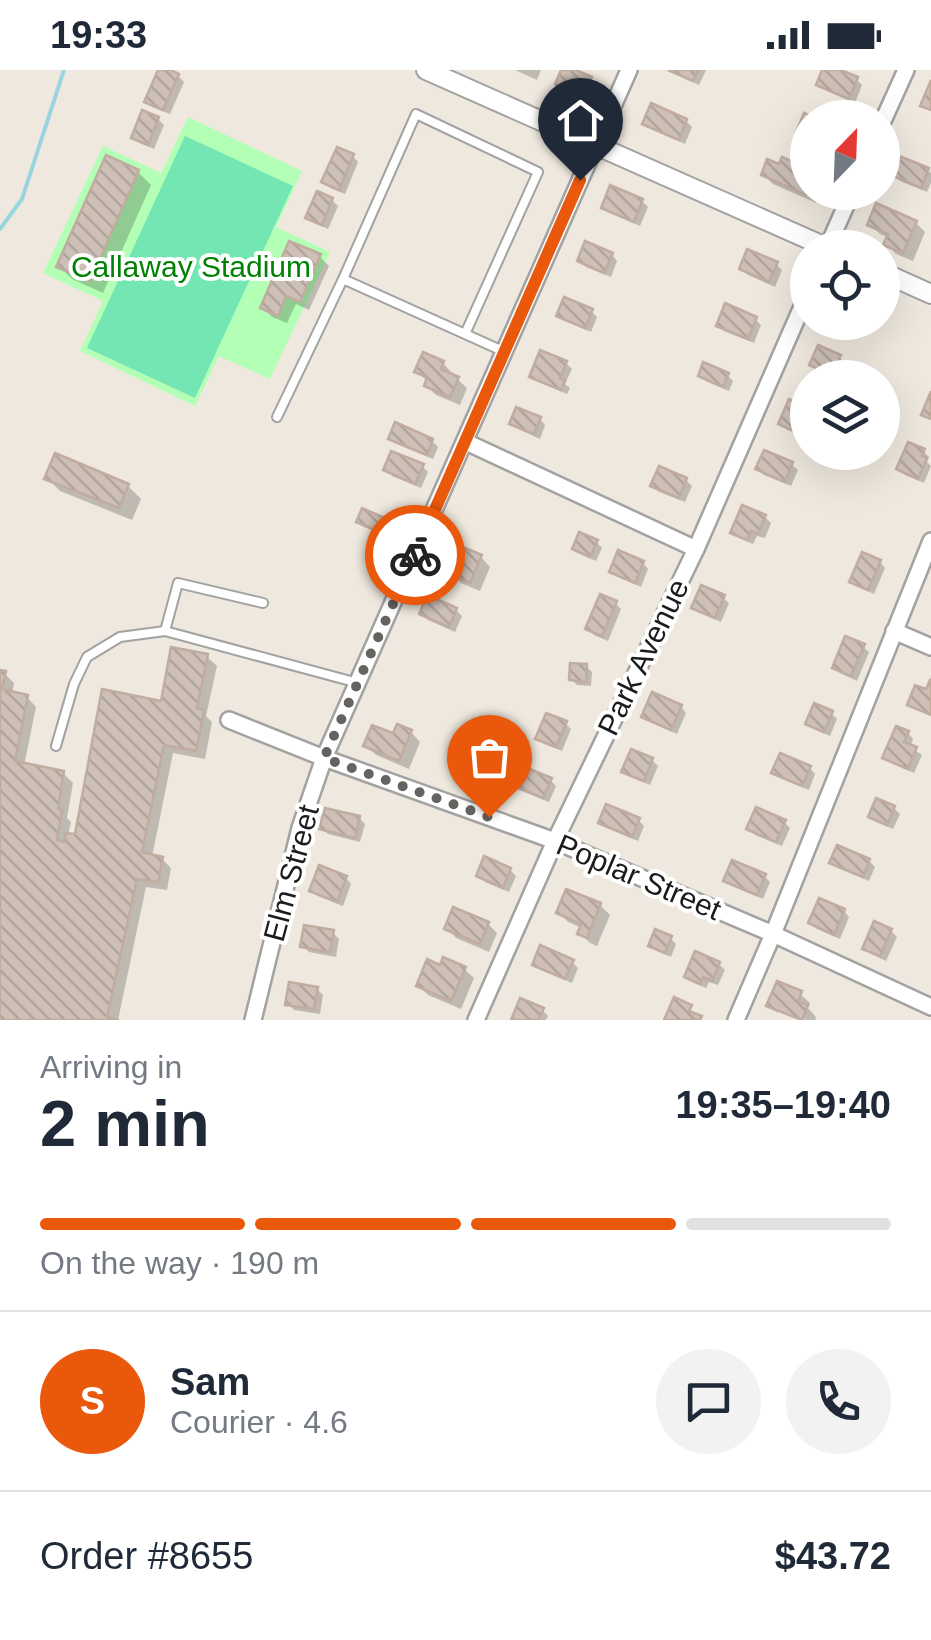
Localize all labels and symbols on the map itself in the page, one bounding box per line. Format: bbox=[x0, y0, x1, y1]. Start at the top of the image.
pin bbox=[538, 78, 623, 181]
north arrow bbox=[790, 100, 900, 210]
park label: Callaway Stadium bbox=[71, 250, 311, 283]
courier bbox=[365, 505, 465, 605]
street label: Park Avenue bbox=[591, 574, 695, 740]
pin bbox=[447, 715, 532, 818]
street label: Elm Street bbox=[257, 800, 325, 945]
street label: Poplar Street bbox=[552, 828, 727, 927]

